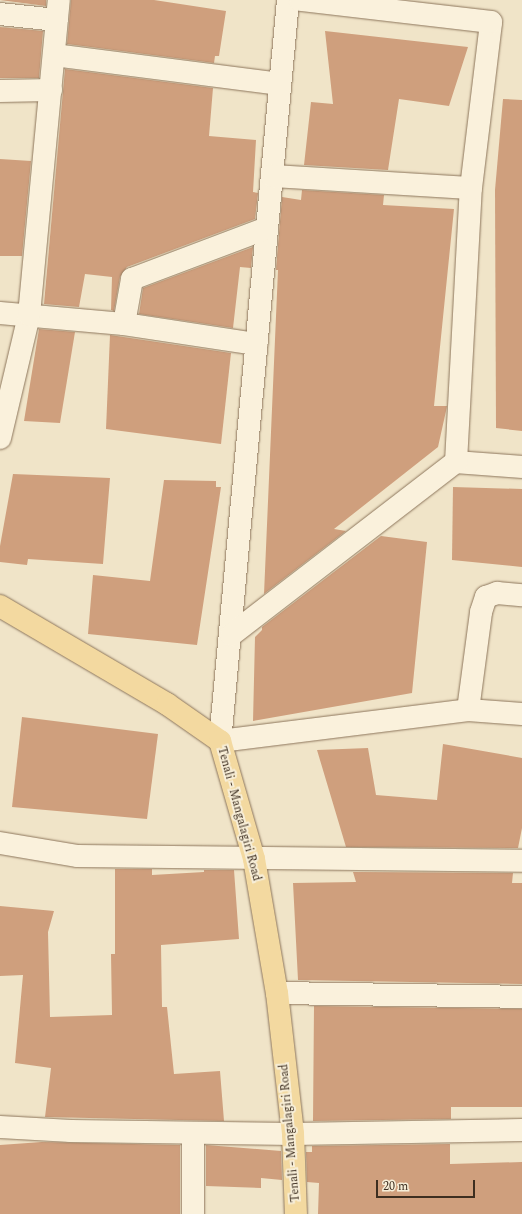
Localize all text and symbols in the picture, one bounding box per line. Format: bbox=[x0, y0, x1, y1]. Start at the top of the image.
street label: Tenali - Mangalagiri Road bbox=[214, 745, 264, 883]
street label: Tenali - Mangalagiri Road bbox=[277, 1063, 303, 1203]
scale bar bbox=[378, 1172, 477, 1198]
text: 20 m bbox=[383, 1177, 408, 1196]

